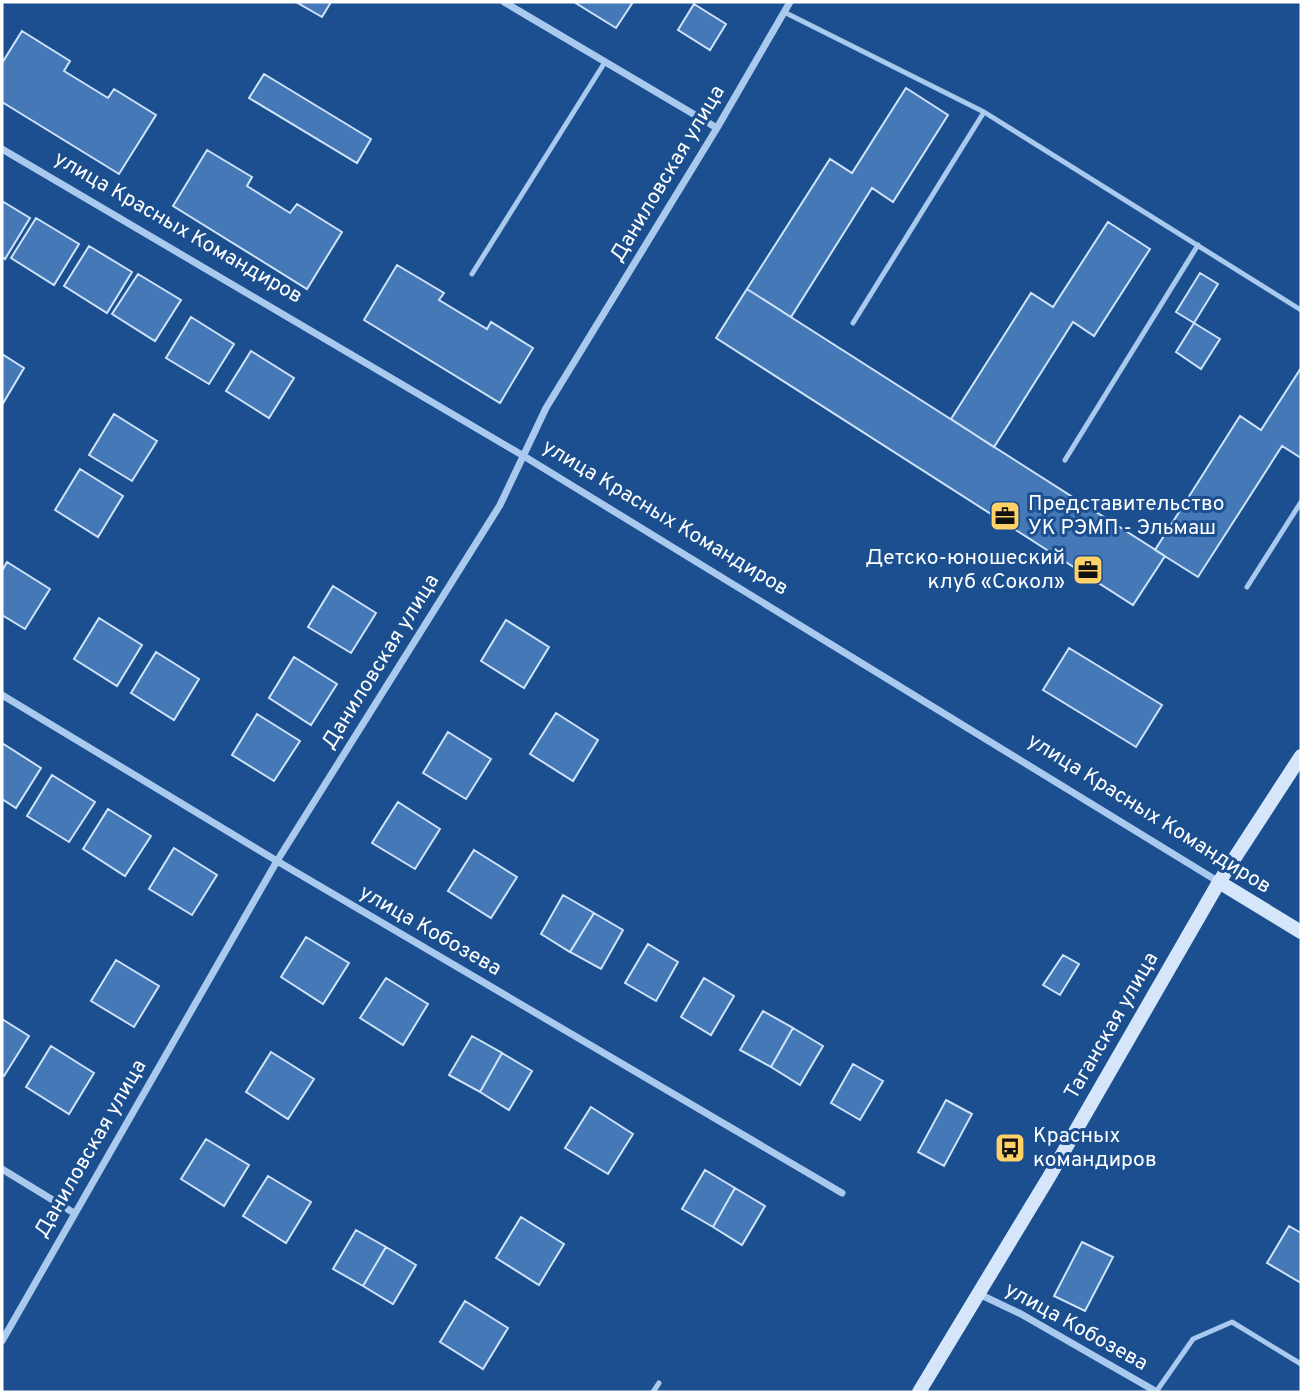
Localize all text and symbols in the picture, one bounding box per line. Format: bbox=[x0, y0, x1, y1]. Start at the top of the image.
street label: Даниловская улица bbox=[604, 81, 732, 267]
street label: улица Красных Командиров bbox=[49, 146, 307, 310]
street label: улица Красных Командиров bbox=[537, 434, 793, 602]
place label: Представительство УК РЭМП - Эльмаш bbox=[1028, 491, 1224, 542]
office icon: Представительство УК РЭМП - Эльмаш bbox=[988, 499, 1022, 533]
place label: Детско-юношеский клуб «Сокол» bbox=[865, 545, 1065, 596]
office icon: Детско-юношеский клуб «Сокол» bbox=[1071, 553, 1105, 587]
street label: Даниловская улица bbox=[316, 569, 446, 755]
street label: улица Красных Командиров bbox=[1022, 728, 1276, 900]
street label: улица Кобозева bbox=[354, 879, 506, 983]
street label: Таганская улица bbox=[1059, 947, 1165, 1105]
street label: Даниловская улица bbox=[29, 1055, 153, 1243]
place label: Красных командиров bbox=[1033, 1123, 1157, 1174]
bus stop icon: Красных командиров bbox=[993, 1131, 1027, 1165]
street label: улица Кобозева bbox=[1000, 1276, 1152, 1378]

